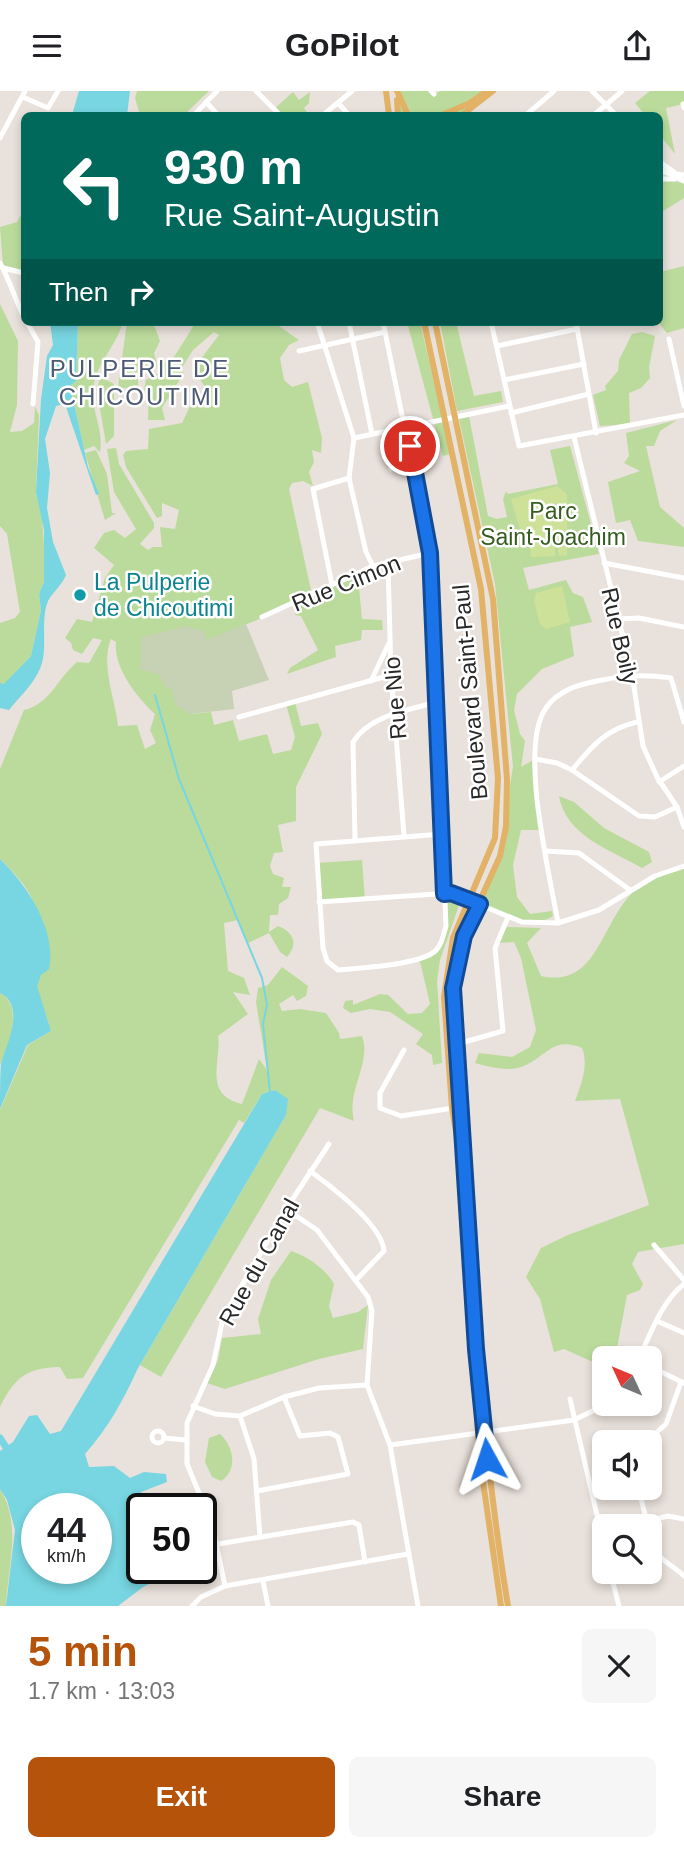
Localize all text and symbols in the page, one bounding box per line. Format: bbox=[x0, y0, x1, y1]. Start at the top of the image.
icon: menu bbox=[28, 27, 66, 65]
text: GoPilot bbox=[285, 27, 399, 63]
icon: share bbox=[618, 27, 656, 65]
icon: left bbox=[49, 140, 140, 231]
text: 930 m bbox=[164, 140, 303, 194]
text: Rue Saint-Augustin bbox=[164, 197, 440, 233]
icon: right bbox=[122, 273, 160, 311]
text: Then bbox=[49, 277, 108, 307]
district label: PULPERIE DE CHICOUTIMI bbox=[50, 355, 230, 410]
pin bbox=[380, 416, 440, 476]
icon: arrive bbox=[391, 427, 429, 465]
park label: Parc Saint-Joachim bbox=[480, 498, 626, 550]
street label: Rue Cimon bbox=[288, 549, 404, 617]
place label: La Pulperie de Chicoutimi bbox=[94, 569, 233, 621]
street label: Boulevard Saint-Paul bbox=[448, 583, 492, 801]
street label: Rue Boily bbox=[596, 585, 644, 687]
marker: La Pulperie de Chicoutimi bbox=[72, 587, 88, 603]
street label: Rue Nio bbox=[378, 655, 412, 741]
street label: Rue du Canal bbox=[214, 1194, 304, 1330]
north arrow bbox=[592, 1346, 662, 1416]
map controls bbox=[592, 1346, 662, 1584]
position arrow bbox=[450, 1422, 524, 1496]
button: sound bbox=[592, 1430, 662, 1500]
speed limit sign: 50 bbox=[126, 1493, 217, 1584]
text: 44 bbox=[47, 1510, 86, 1549]
button: search bbox=[592, 1514, 662, 1584]
text: km/h bbox=[47, 1546, 86, 1566]
text: 5 min bbox=[28, 1628, 138, 1675]
button: close bbox=[582, 1629, 656, 1703]
text: 1.7 km · 13:03 bbox=[28, 1678, 175, 1704]
button: Exit bbox=[28, 1757, 335, 1837]
button: Share bbox=[349, 1757, 656, 1837]

